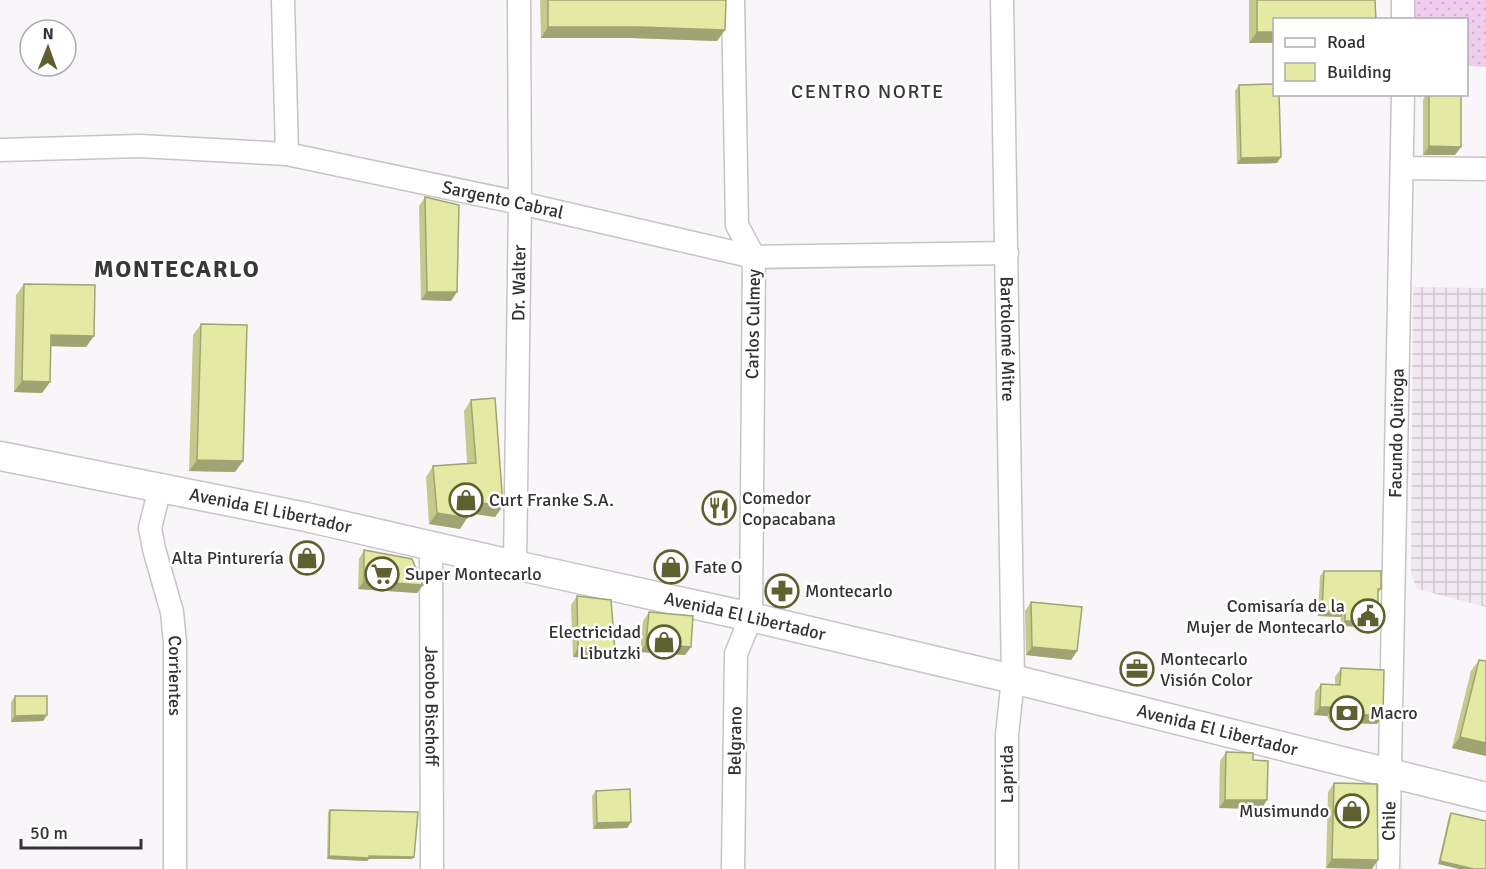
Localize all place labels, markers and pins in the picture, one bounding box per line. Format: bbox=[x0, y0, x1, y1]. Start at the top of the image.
shop icon: Curt Franke S.A. bbox=[448, 482, 484, 518]
place label: Comedor Copacabana bbox=[742, 487, 836, 530]
place label: Curt Franke S.A. bbox=[489, 489, 614, 511]
restaurant icon: Comedor Copacabana bbox=[701, 490, 737, 526]
shop icon: Alta Pinturería bbox=[289, 540, 325, 576]
place label: Alta Pinturería bbox=[172, 547, 284, 569]
shop icon: Fate O bbox=[653, 549, 689, 585]
supermarket icon: Super Montecarlo bbox=[364, 556, 400, 592]
place label: Fate O bbox=[694, 556, 743, 578]
place label: Super Montecarlo bbox=[405, 563, 542, 585]
pharmacy icon: Montecarlo bbox=[764, 573, 800, 609]
place label: Montecarlo bbox=[805, 580, 893, 602]
place label: Comisaría de la Mujer de Montecarlo bbox=[1186, 595, 1345, 638]
public building icon: Comisaría de la Mujer de Montecarlo bbox=[1350, 598, 1386, 634]
place label: Electricidad Libutzki bbox=[548, 621, 641, 664]
shop icon: Electricidad Libutzki bbox=[646, 624, 682, 660]
place label: Montecarlo Visión Color bbox=[1160, 648, 1253, 691]
office icon: Montecarlo Visión Color bbox=[1119, 651, 1155, 687]
bank icon: Macro bbox=[1329, 695, 1365, 731]
place label: Macro bbox=[1370, 702, 1418, 724]
shop icon: Musimundo bbox=[1334, 793, 1370, 829]
place label: Musimundo bbox=[1239, 800, 1329, 822]

